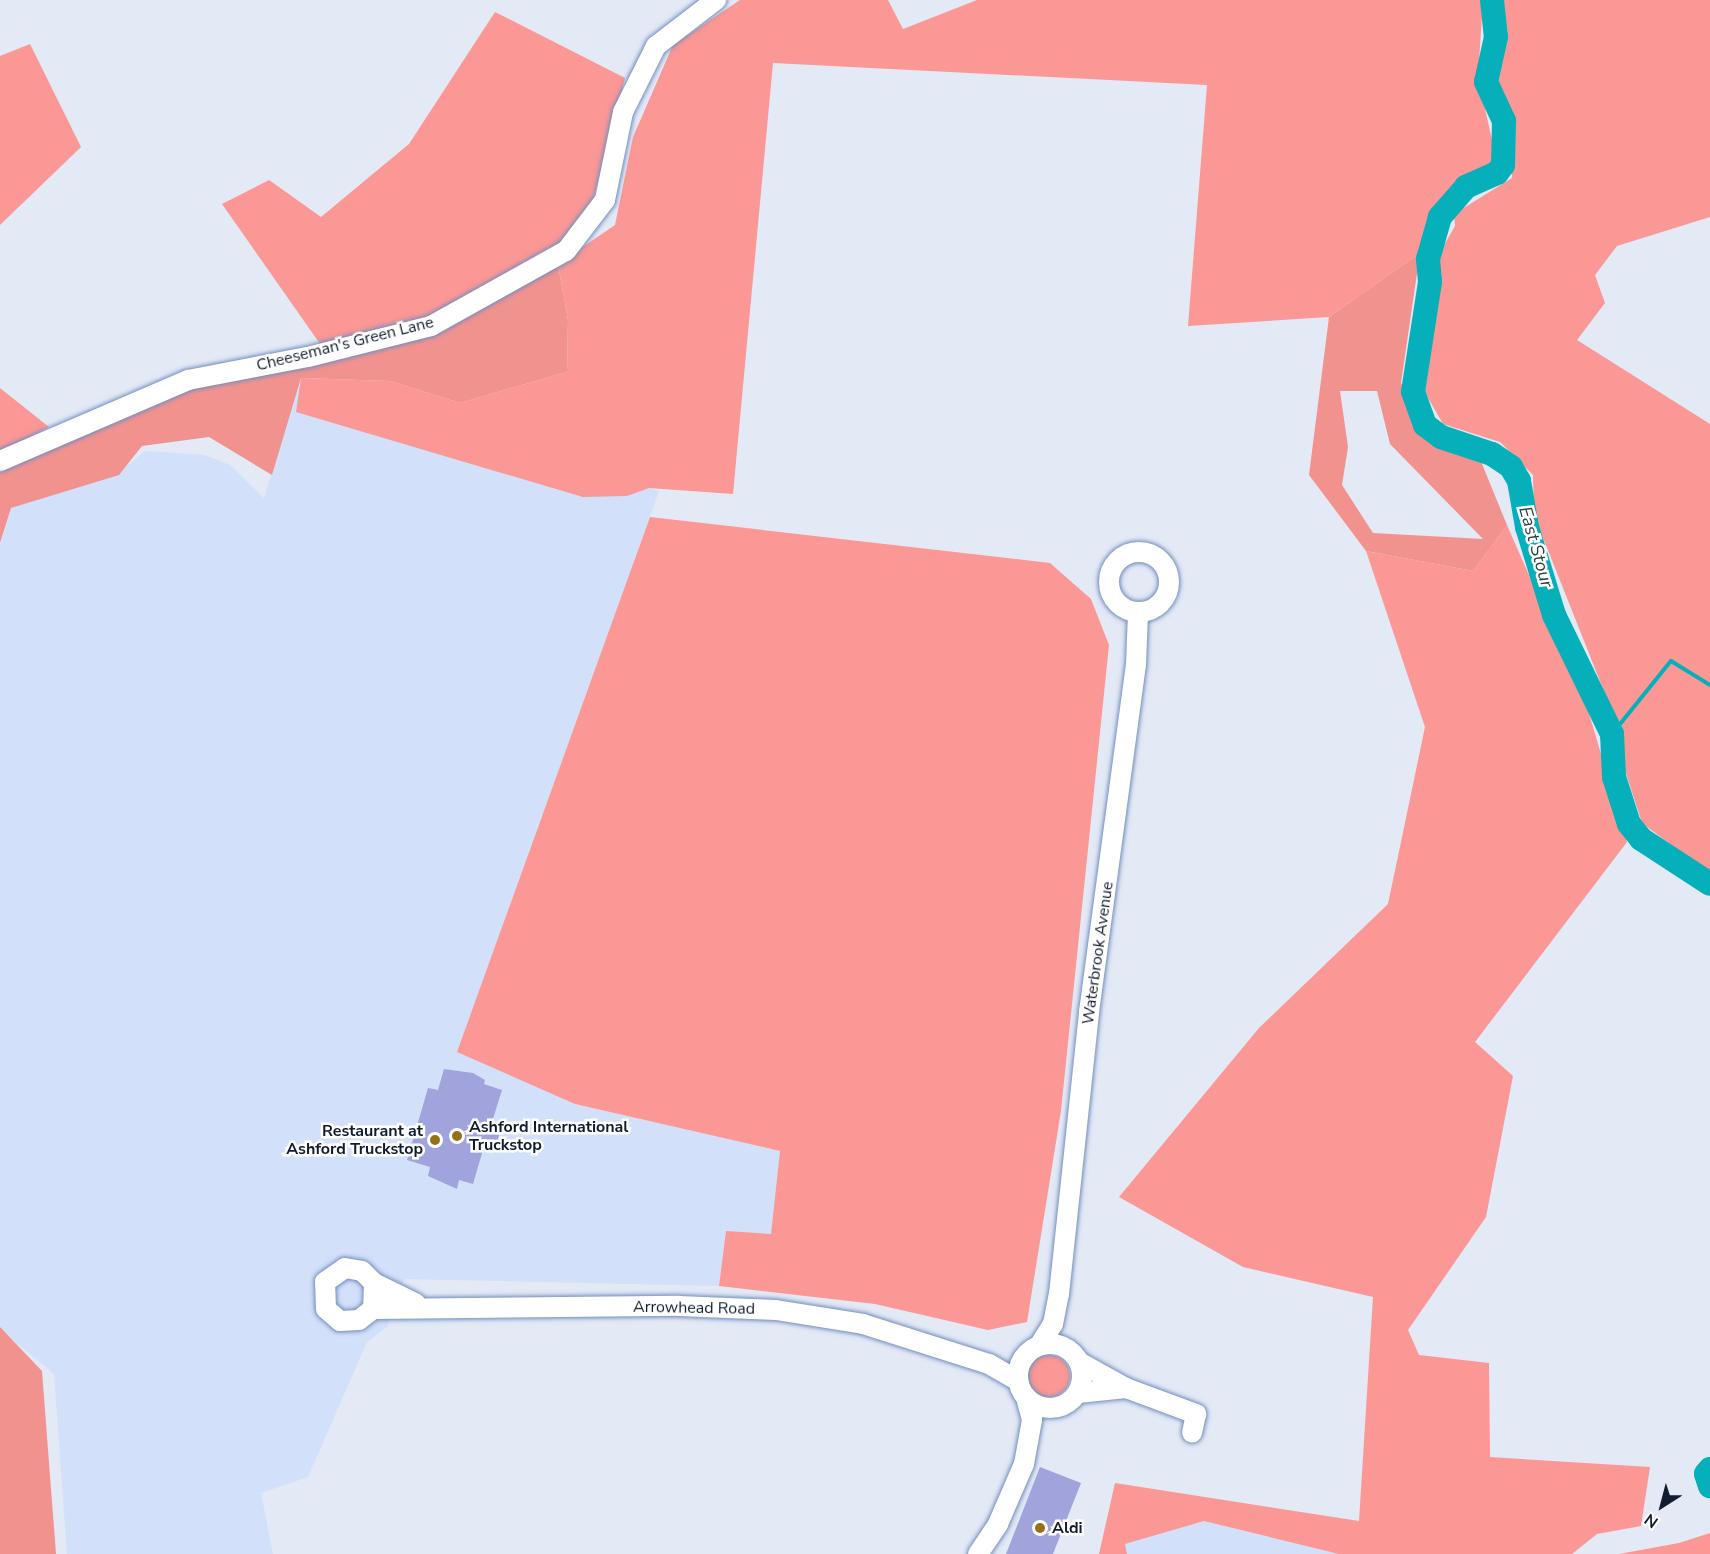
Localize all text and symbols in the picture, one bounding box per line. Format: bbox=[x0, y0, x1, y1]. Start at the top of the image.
street label: Cheeseman's Green Lane bbox=[254, 313, 436, 375]
water label: East Stour bbox=[1514, 504, 1558, 590]
street label: Waterbrook Avenue bbox=[1078, 880, 1118, 1026]
place label: Ashford International Truckstop bbox=[469, 1117, 628, 1155]
place label: Restaurant at Ashford Truckstop bbox=[286, 1121, 423, 1159]
marker: Ashford International Truckstop bbox=[450, 1129, 464, 1143]
marker: Restaurant at Ashford Truckstop bbox=[428, 1133, 442, 1147]
street label: Arrowhead Road bbox=[633, 1297, 755, 1319]
north arrow bbox=[1632, 1476, 1692, 1536]
text: N bbox=[1640, 1508, 1663, 1533]
place label: Aldi bbox=[1052, 1518, 1083, 1538]
marker: Aldi bbox=[1033, 1521, 1047, 1535]

